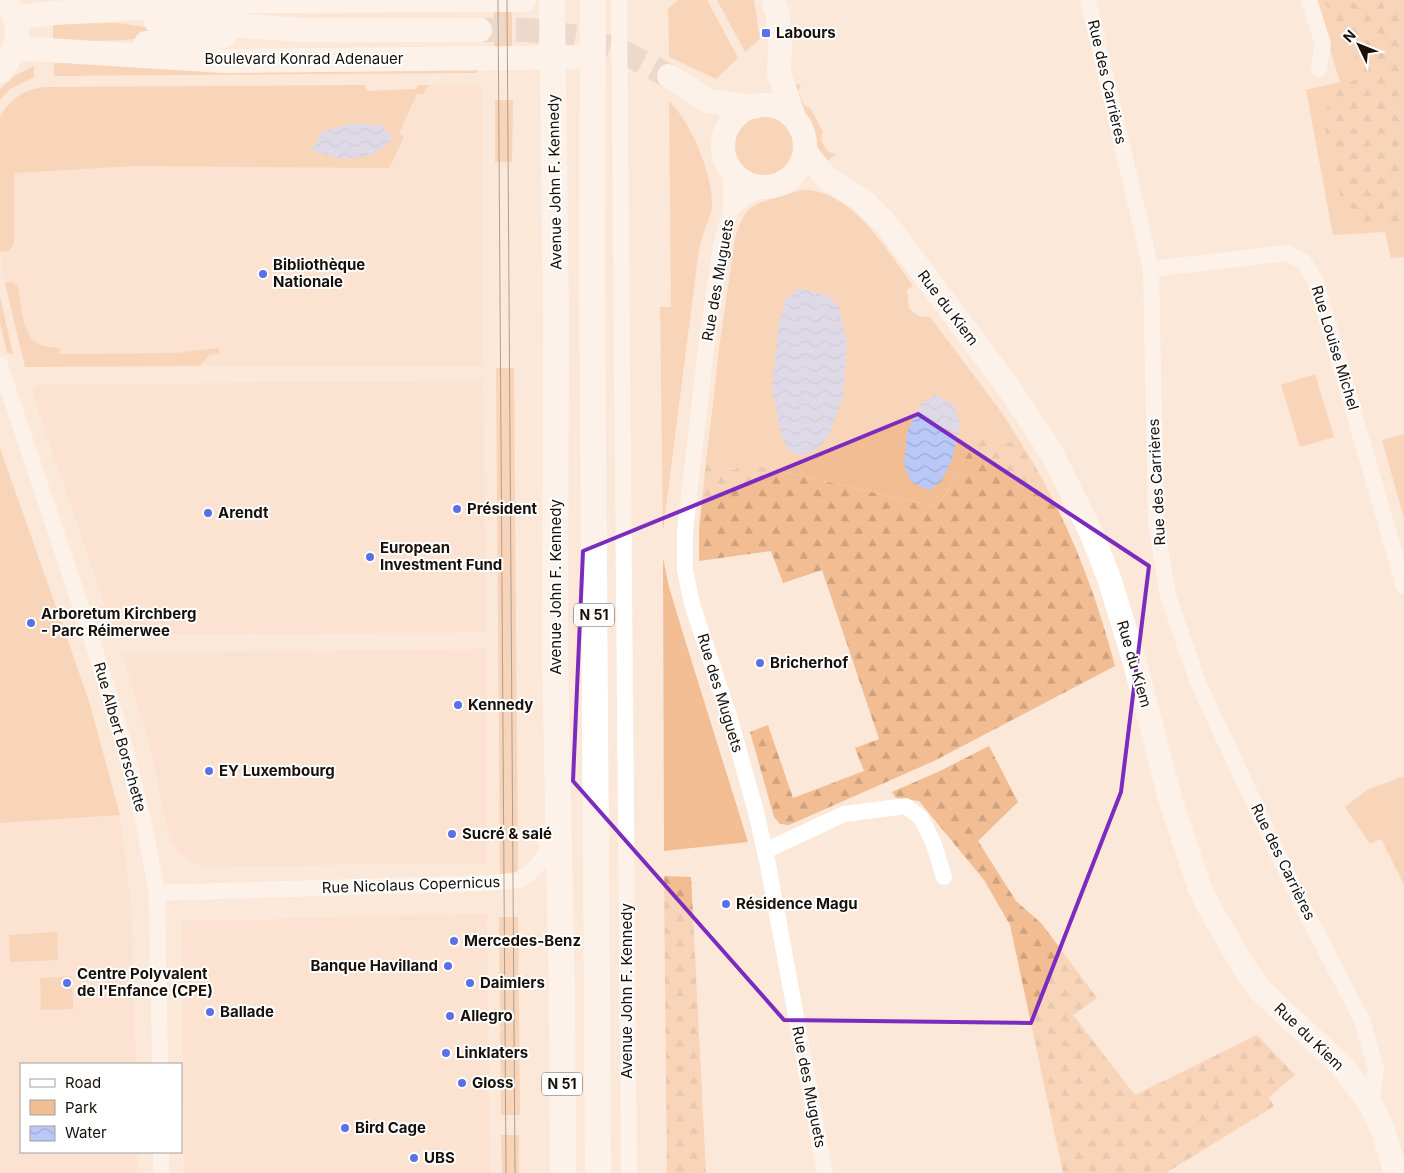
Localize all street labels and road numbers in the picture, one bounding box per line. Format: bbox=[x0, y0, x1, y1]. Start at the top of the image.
street label: Rue des Carrières bbox=[1084, 18, 1131, 146]
street label: Boulevard Konrad Adenauer bbox=[205, 49, 404, 68]
street label: Avenue John F. Kennedy bbox=[543, 93, 566, 270]
street label: Rue des Muguets bbox=[697, 217, 738, 342]
street label: Rue du Kiem bbox=[914, 266, 983, 349]
street label: Rue Louise Michel bbox=[1307, 283, 1363, 412]
street label: Rue des Carrières bbox=[1144, 418, 1169, 546]
street label: Avenue John F. Kennedy bbox=[546, 499, 565, 675]
road number: N 51 bbox=[574, 604, 614, 626]
street label: Rue du Kiem bbox=[1113, 618, 1156, 710]
street label: Rue des Muguets bbox=[693, 631, 748, 755]
street label: Rue Albert Borschette bbox=[90, 660, 151, 814]
street label: Rue des Carrières bbox=[1247, 800, 1320, 923]
street label: Rue Nicolaus Copernicus bbox=[321, 872, 501, 897]
street label: Avenue John F. Kennedy bbox=[617, 903, 636, 1079]
street label: Rue du Kiem bbox=[1271, 999, 1348, 1075]
street label: Rue des Muguets bbox=[788, 1024, 831, 1149]
road number: N 51 bbox=[542, 1072, 582, 1096]

